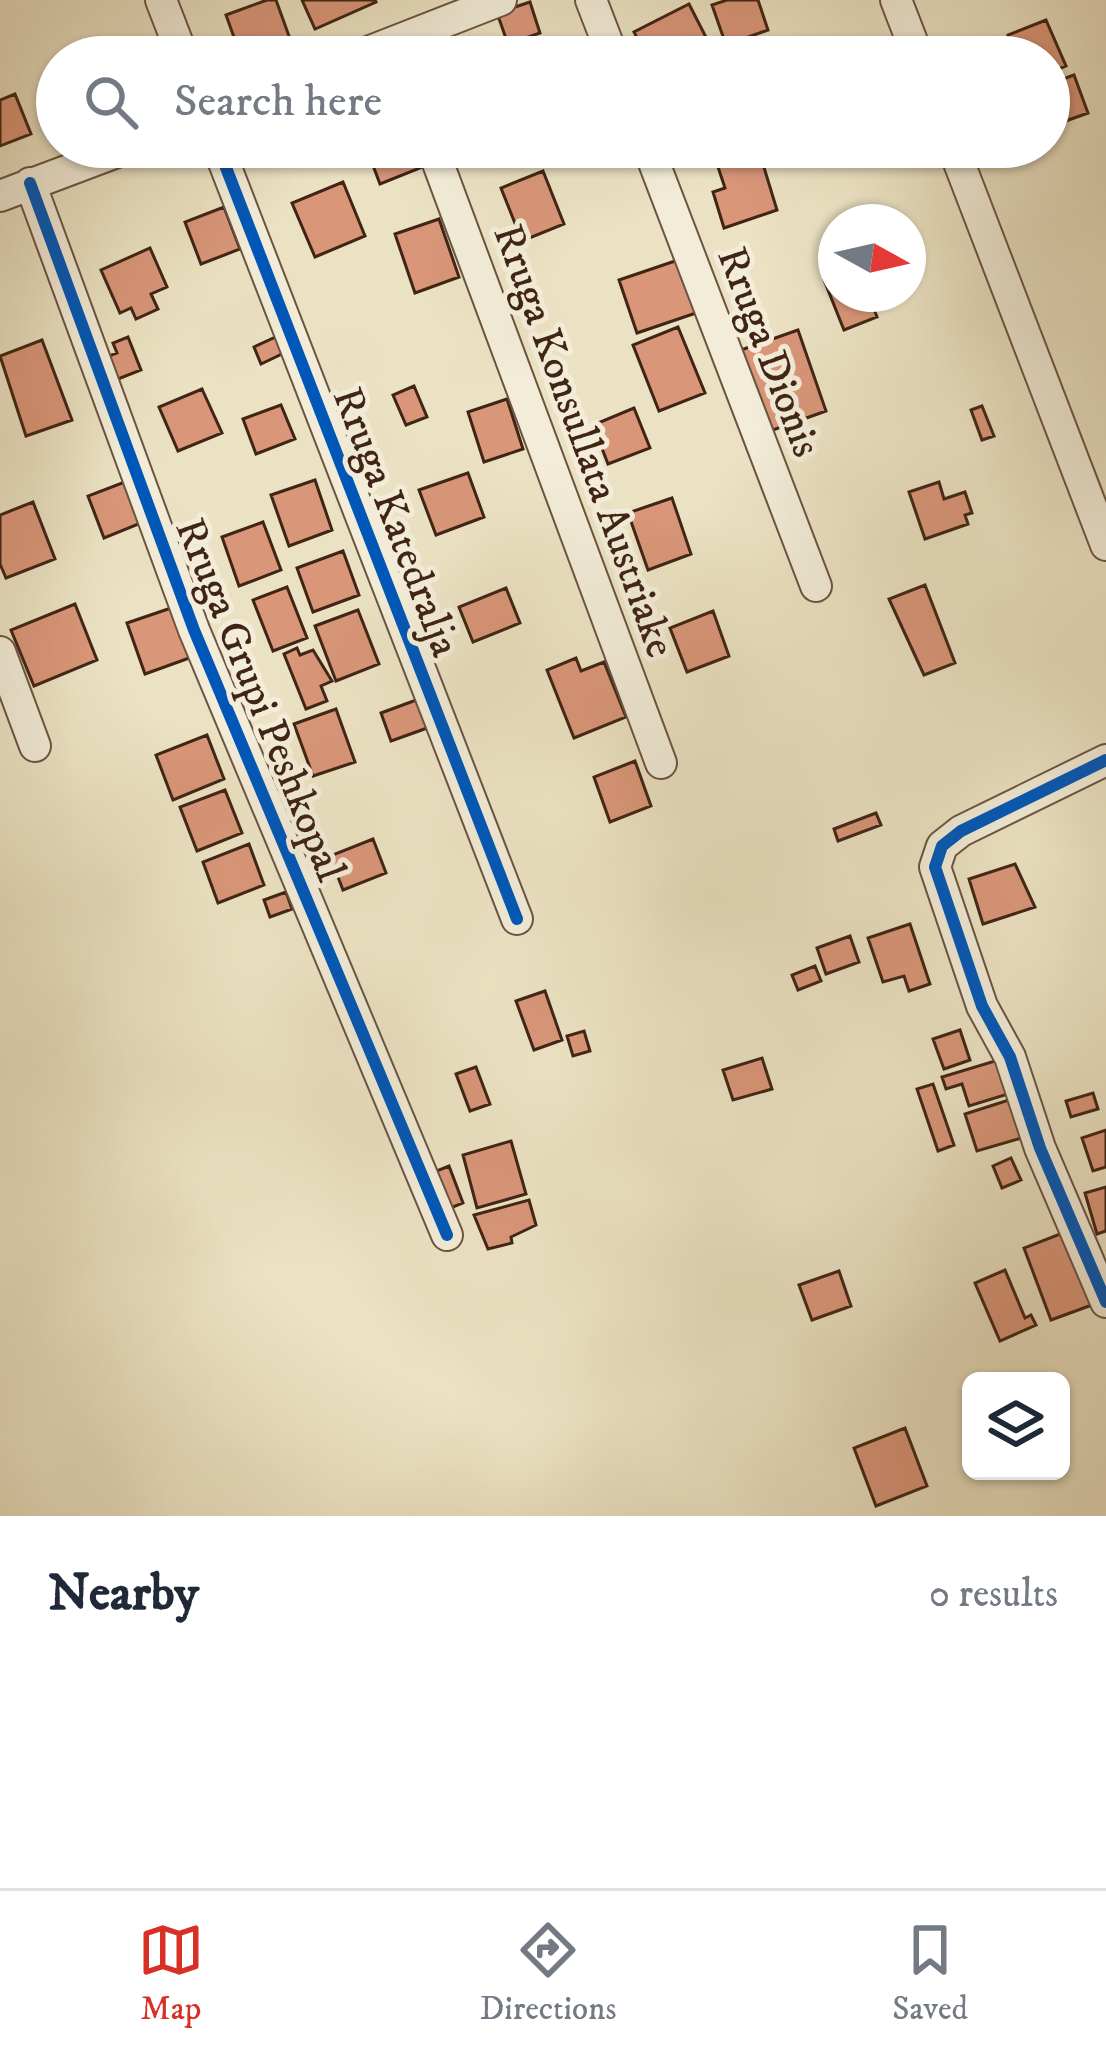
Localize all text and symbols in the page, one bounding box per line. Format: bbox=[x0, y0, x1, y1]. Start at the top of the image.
search box bbox=[36, 36, 1070, 168]
icon: search bbox=[78, 69, 144, 135]
text: Search here bbox=[174, 74, 382, 130]
north arrow bbox=[818, 204, 926, 312]
street label: Rruga Konsullata Austriake bbox=[481, 217, 686, 665]
street label: Rruga Dionis bbox=[704, 240, 832, 464]
street label: Rruga Katedralja bbox=[320, 380, 470, 664]
street label: Rruga Grupi Peshkopal bbox=[163, 511, 356, 890]
map controls bbox=[962, 1372, 1070, 1480]
button: layers bbox=[962, 1372, 1070, 1480]
text: Nearby bbox=[48, 1562, 199, 1626]
text: 0 results bbox=[929, 1570, 1058, 1619]
tab: Map bbox=[138, 1917, 204, 2030]
tab: Directions bbox=[480, 1917, 616, 2030]
tab: Saved bbox=[892, 1917, 968, 2030]

